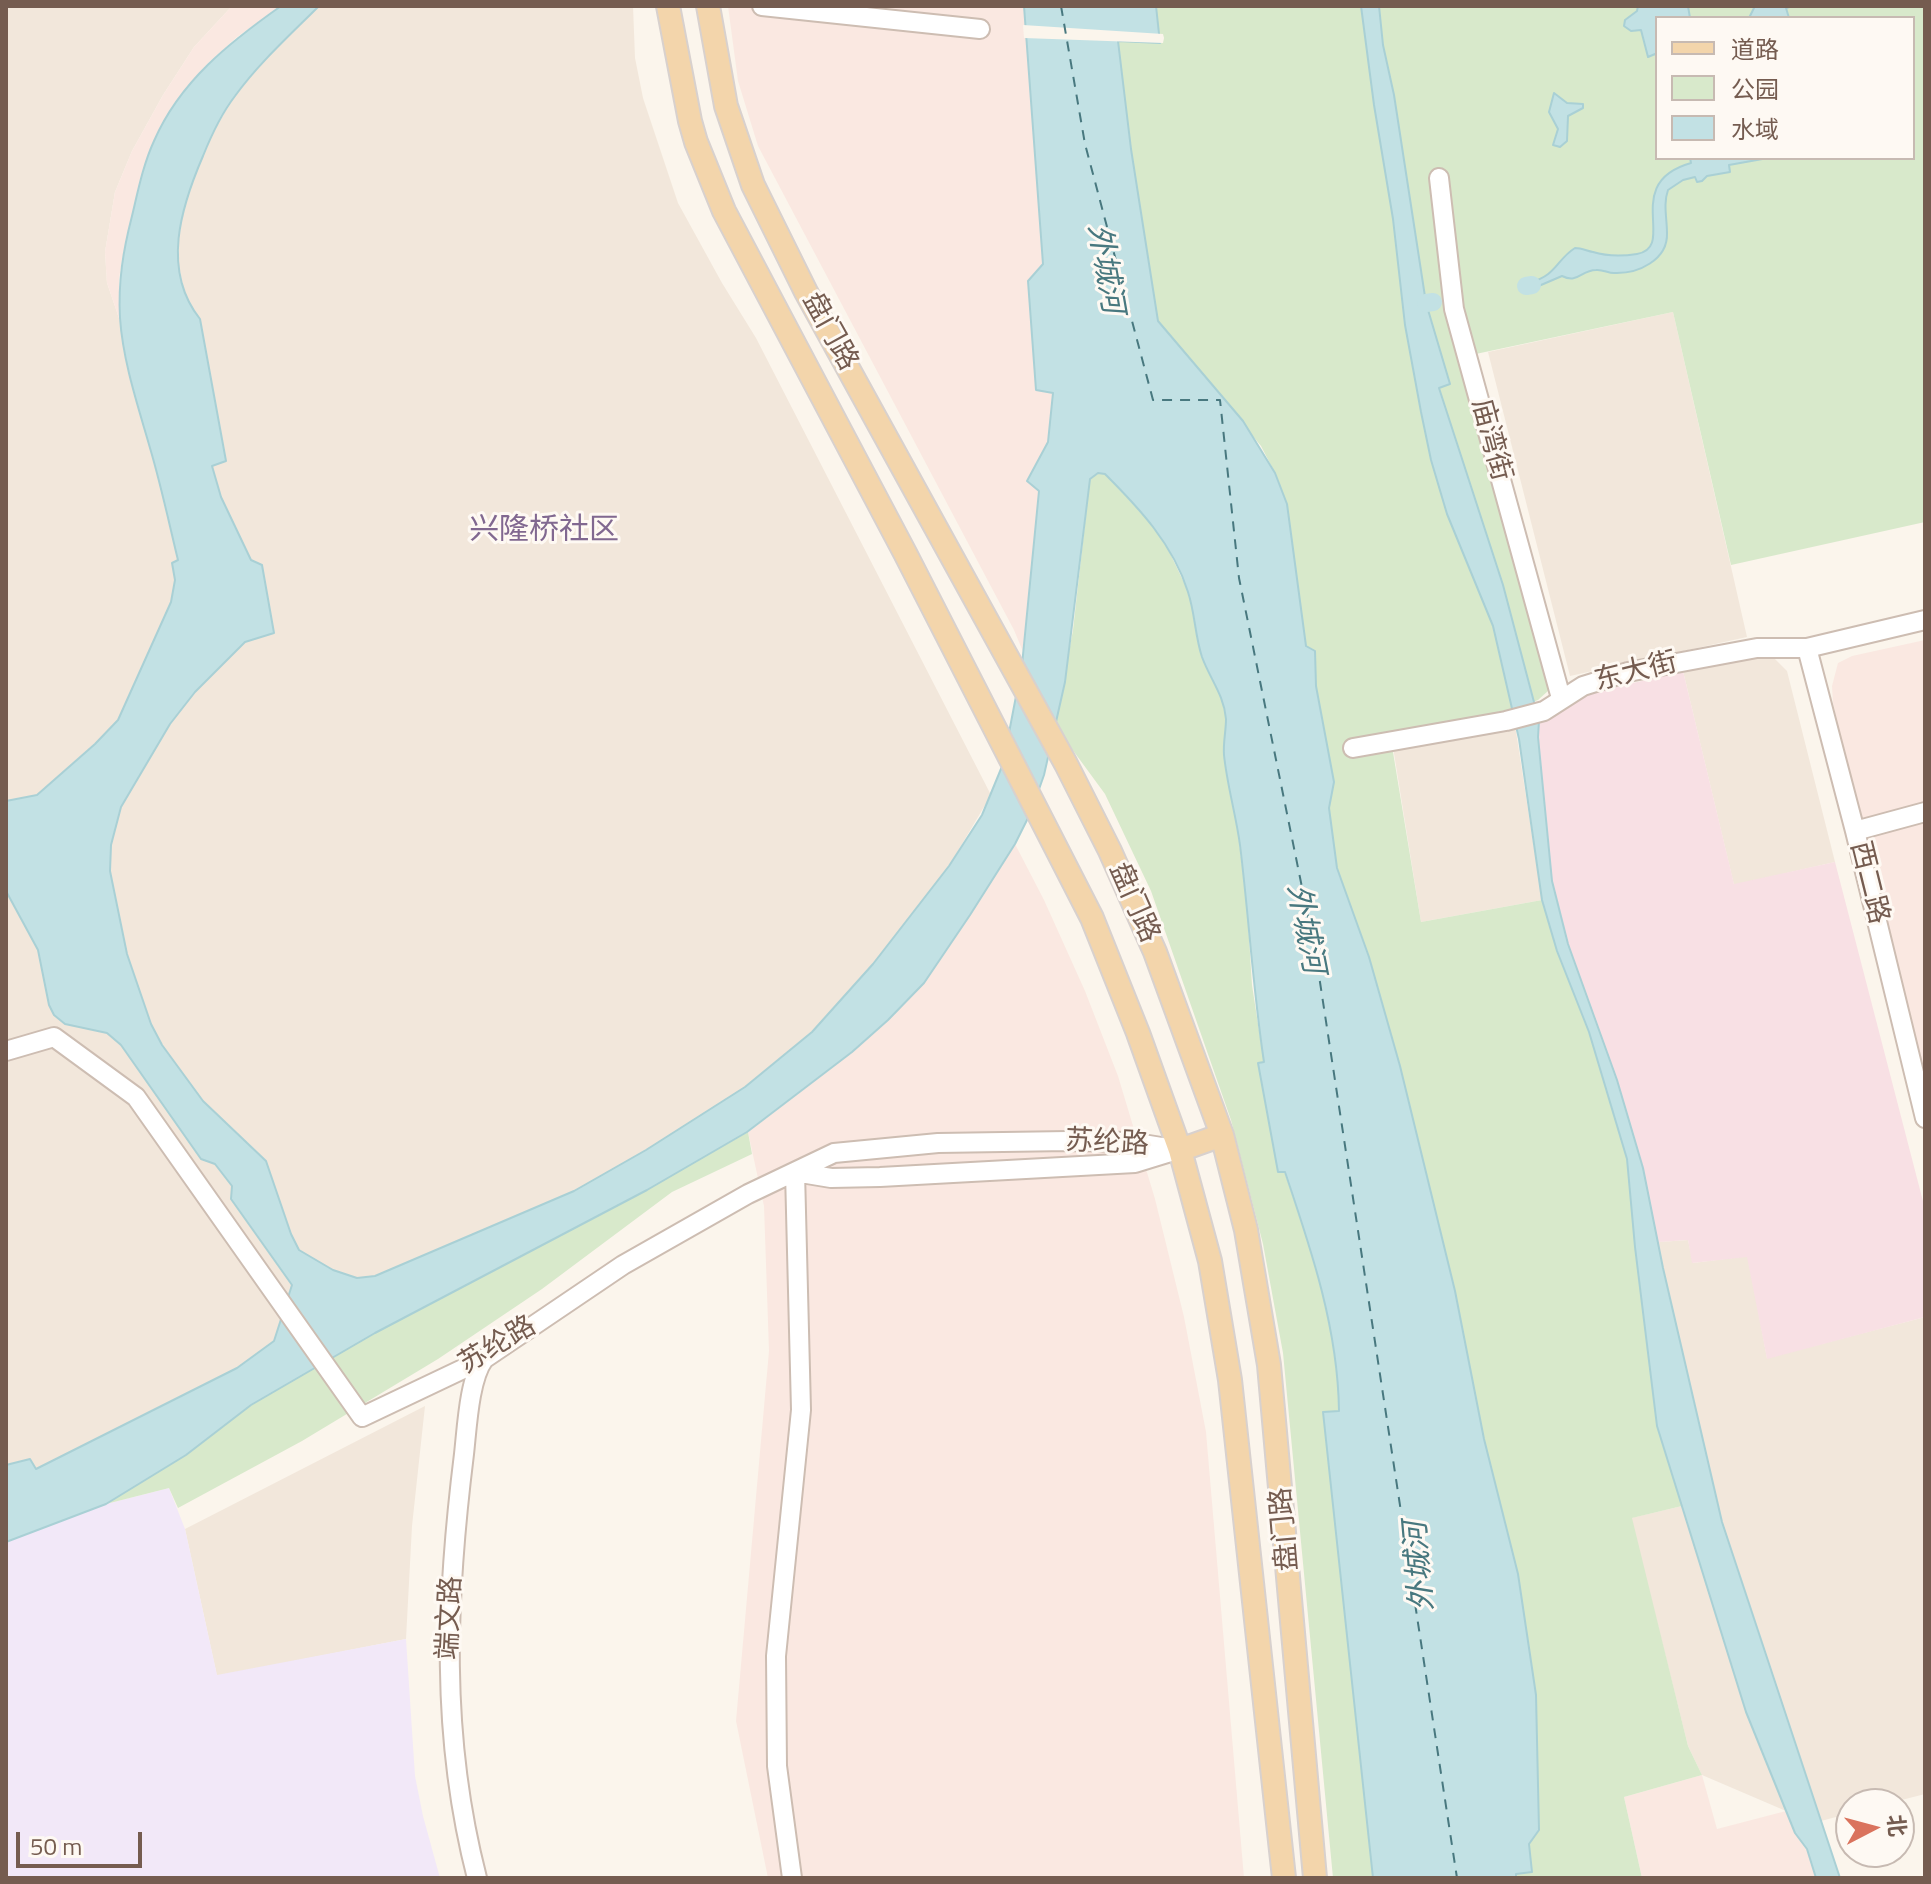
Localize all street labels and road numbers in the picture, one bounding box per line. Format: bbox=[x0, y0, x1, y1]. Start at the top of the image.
street label: 盘门路 bbox=[794, 287, 864, 377]
street label: 庙湾街 bbox=[1463, 395, 1517, 485]
street label: 东大街 bbox=[1591, 647, 1681, 699]
street label: 西二路 bbox=[1842, 838, 1894, 928]
street label: 盘门路 bbox=[1101, 858, 1165, 948]
street label: 苏纶路 bbox=[1064, 1125, 1150, 1163]
street label: 苏纶路 bbox=[453, 1310, 543, 1382]
street label: 盘门路 bbox=[1266, 1486, 1306, 1572]
street label: 端文路 bbox=[432, 1575, 470, 1661]

